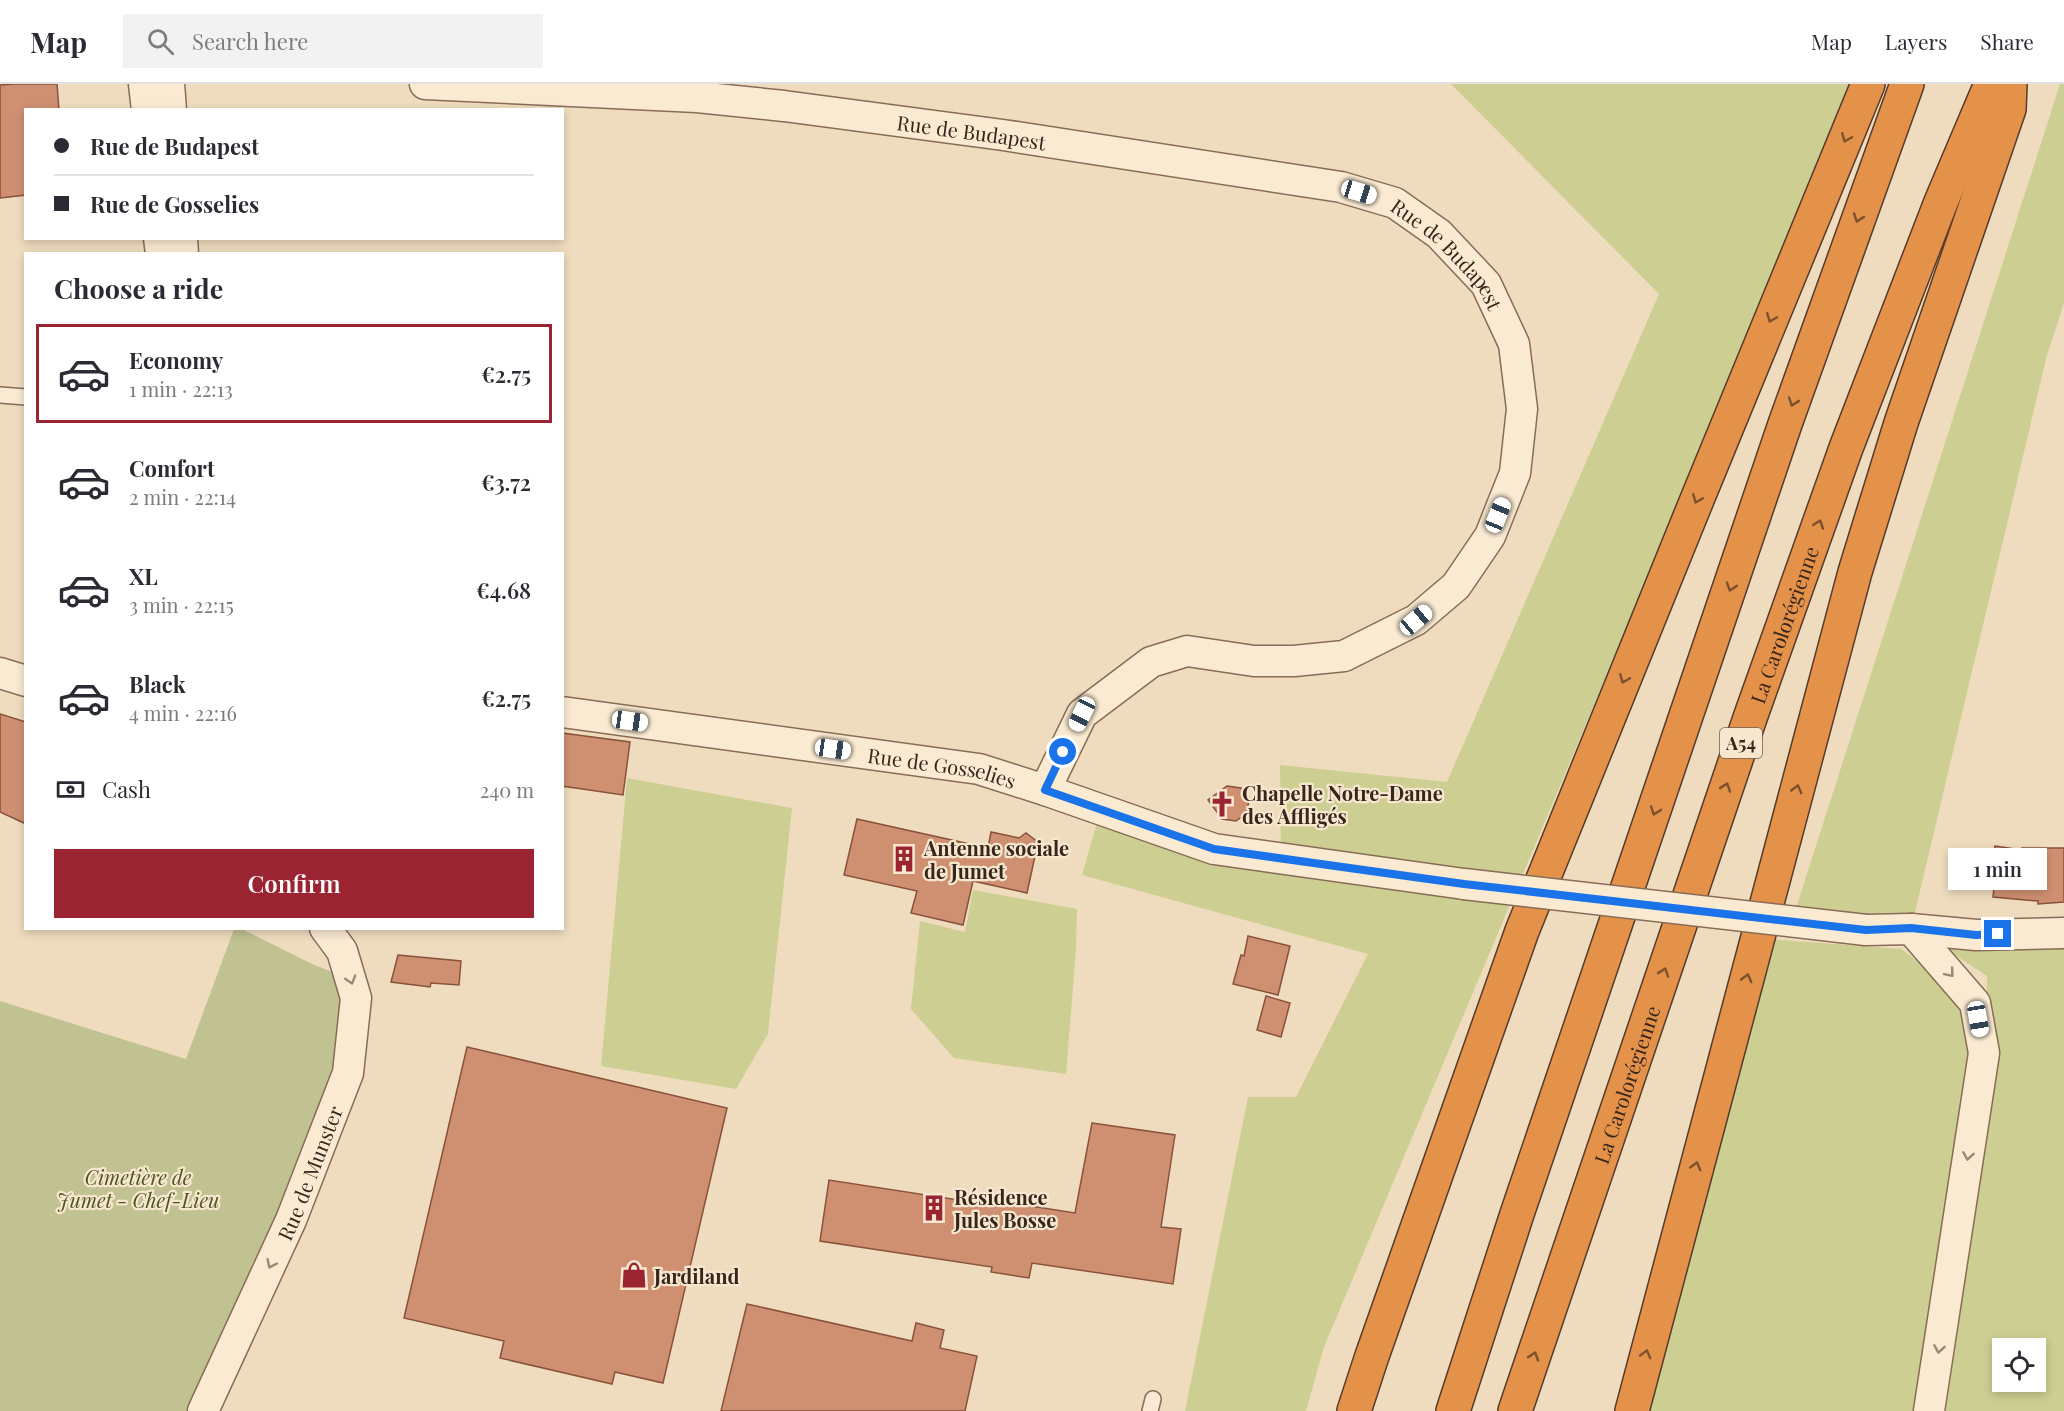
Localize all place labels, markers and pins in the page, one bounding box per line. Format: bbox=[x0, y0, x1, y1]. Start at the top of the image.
place label: Chapelle Notre-Dame des Affligés bbox=[1242, 779, 1443, 829]
church icon: Chapelle Notre-Dame des Affligés bbox=[1207, 789, 1237, 819]
place label: Antenne sociale de Jumet bbox=[923, 834, 1069, 884]
building icon: Antenne sociale de Jumet bbox=[889, 844, 919, 874]
place label: Résidence Jules Bosse bbox=[953, 1183, 1056, 1233]
building icon: Résidence Jules Bosse bbox=[919, 1193, 949, 1223]
shop icon: Jardiland bbox=[619, 1260, 649, 1290]
place label: Jardiland bbox=[653, 1262, 739, 1289]

